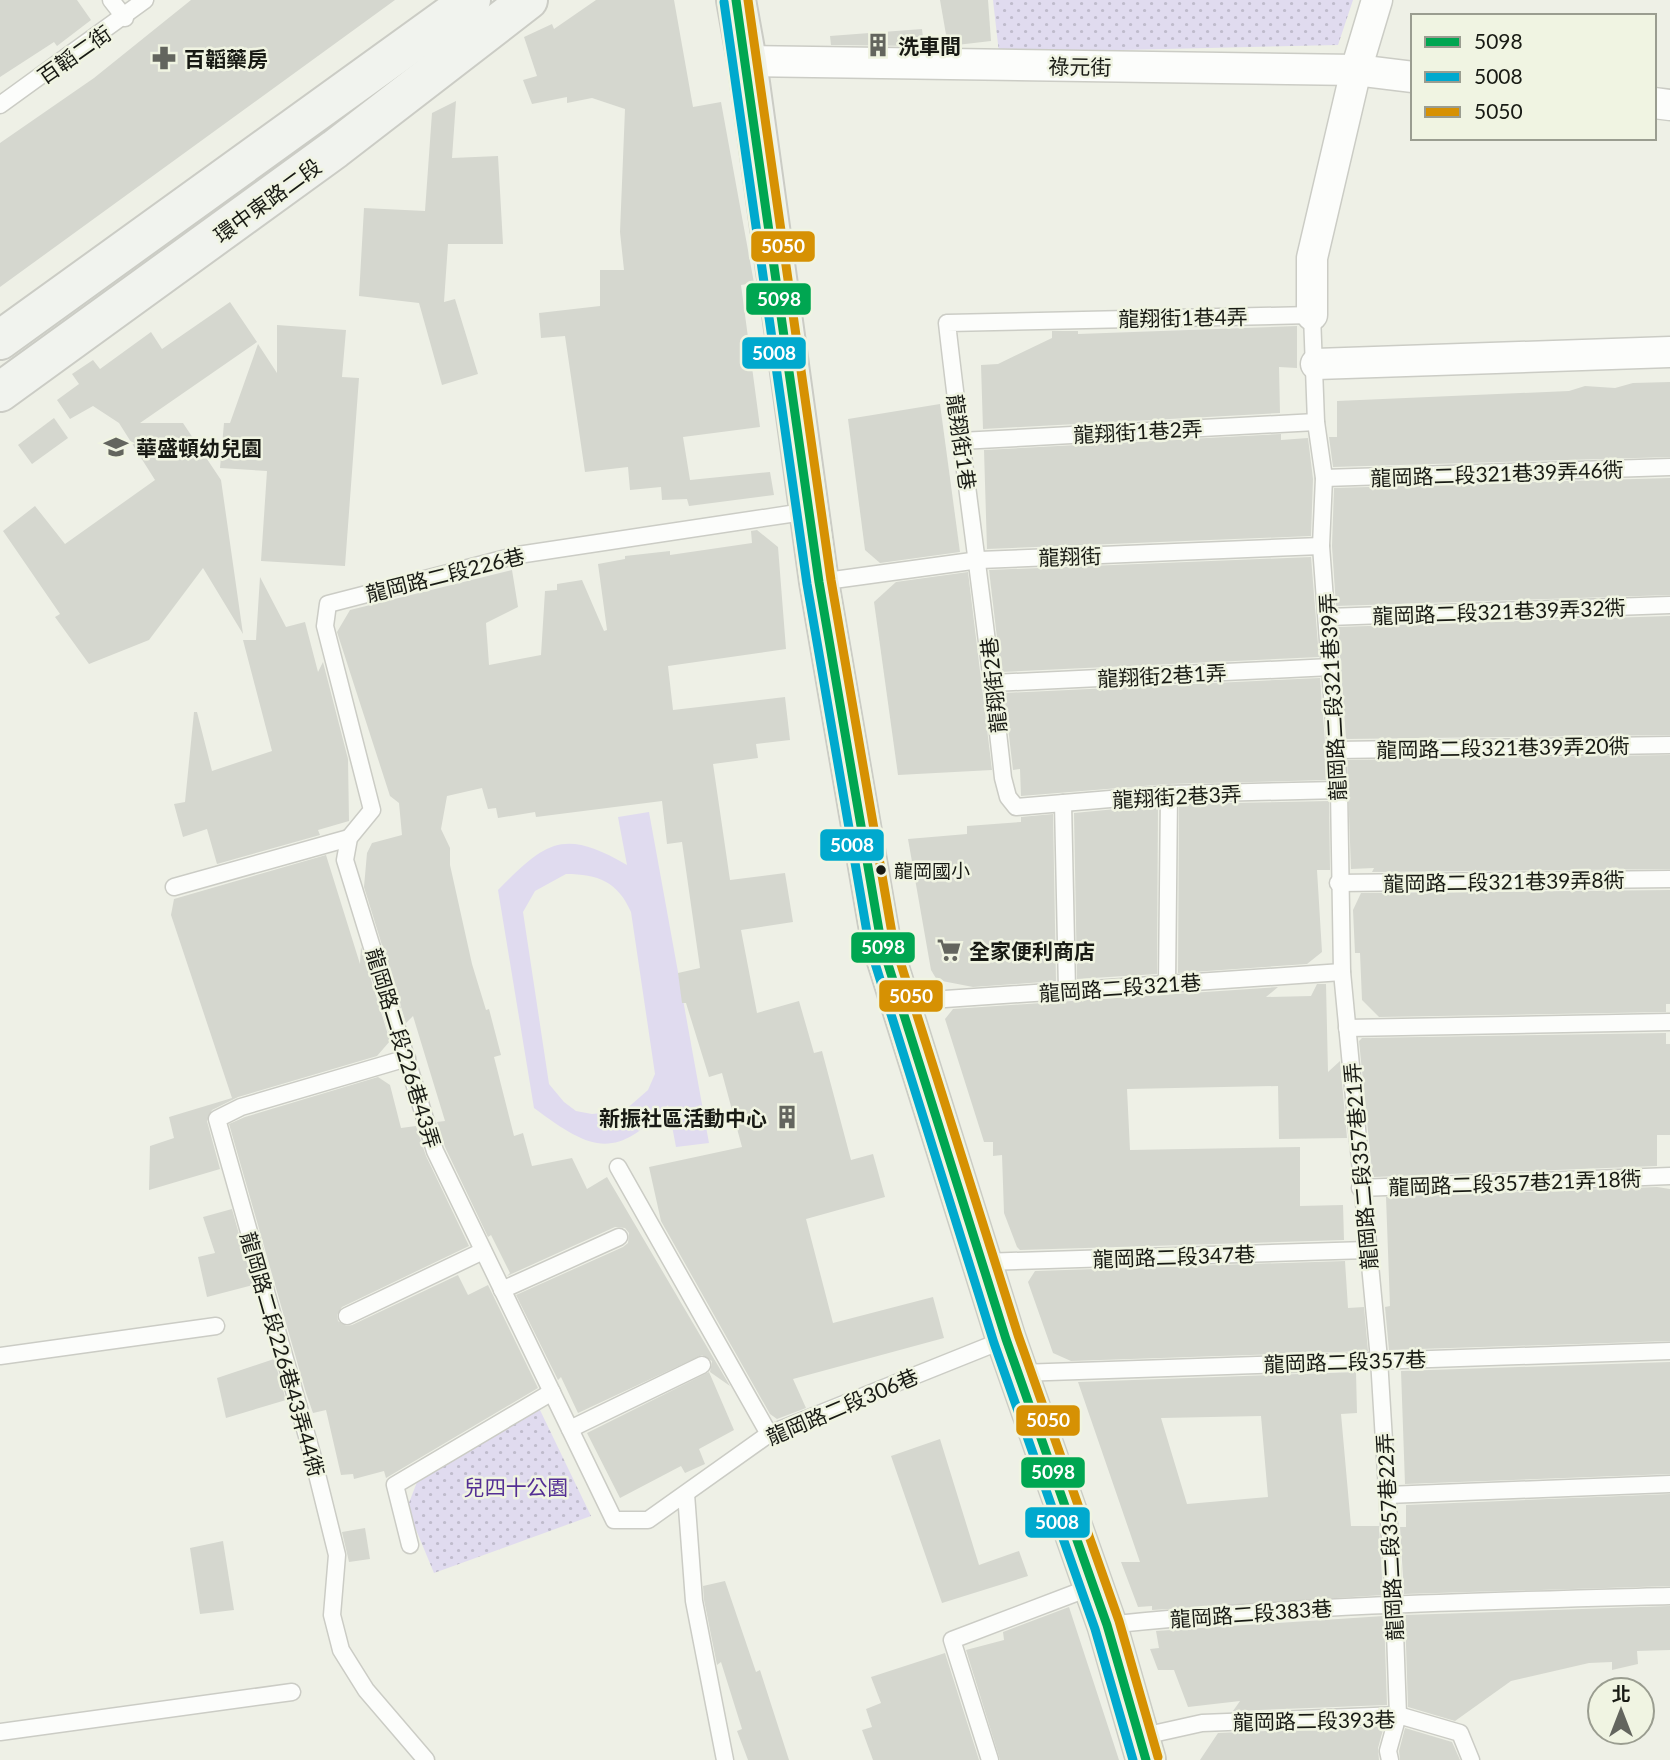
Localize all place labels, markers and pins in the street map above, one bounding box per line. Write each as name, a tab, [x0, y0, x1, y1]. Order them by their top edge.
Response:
building icon: 洗車間	[864, 31, 892, 59]
place label: 洗車間	[898, 33, 961, 58]
pharmacy icon: 百韜藥房	[150, 44, 178, 72]
place label: 百韜藥房	[184, 46, 268, 71]
school or university icon: 華盛頓幼兒園	[102, 433, 130, 461]
place label: 華盛頓幼兒園	[136, 435, 262, 460]
place label: 龍岡國小	[894, 859, 970, 882]
marker: 龍岡國小	[874, 863, 888, 877]
supermarket icon: 全家便利商店	[935, 936, 963, 964]
place label: 全家便利商店	[969, 938, 1095, 963]
building icon: 新振社區活動中心	[773, 1103, 801, 1131]
place label: 新振社區活動中心	[599, 1105, 767, 1130]

